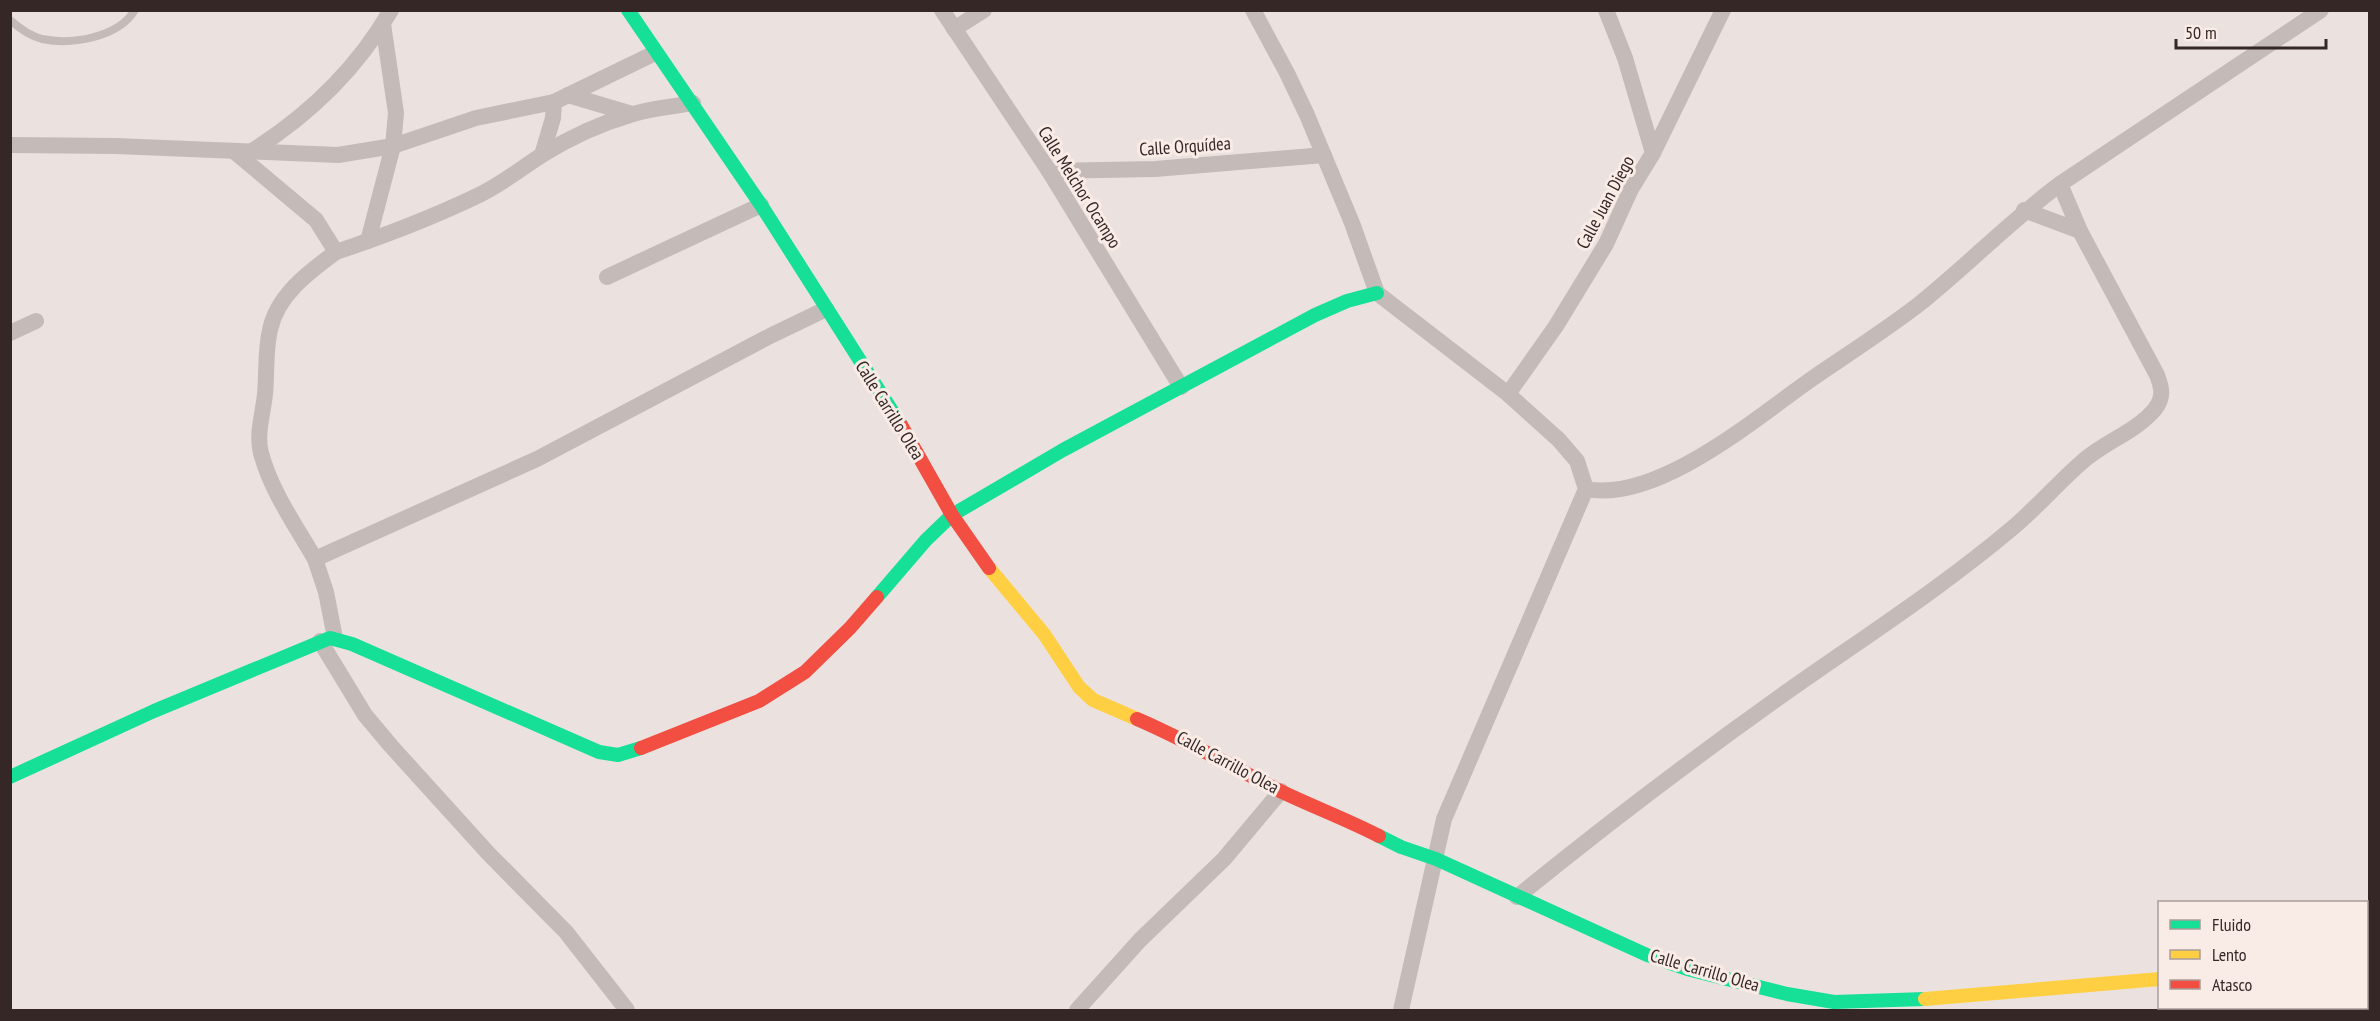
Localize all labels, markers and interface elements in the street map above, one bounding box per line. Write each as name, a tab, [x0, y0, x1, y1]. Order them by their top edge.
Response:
scale bar	[2176, 12, 2326, 50]
text: 50 m	[2185, 21, 2217, 44]
street label: Calle Melchor Ocampo	[1033, 122, 1127, 252]
street label: Calle Orquídea	[1139, 131, 1231, 161]
street label: Calle Juan Diego	[1571, 151, 1639, 252]
street label: Calle Carrillo Olea	[850, 356, 930, 464]
street label: Calle Carrillo Olea	[1173, 725, 1283, 799]
legend	[2158, 901, 2368, 1009]
text: Fluido	[2212, 913, 2251, 936]
street label: Calle Carrillo Olea	[1648, 943, 1762, 997]
text: Lento	[2212, 943, 2247, 966]
text: Atasco	[2212, 973, 2253, 996]

